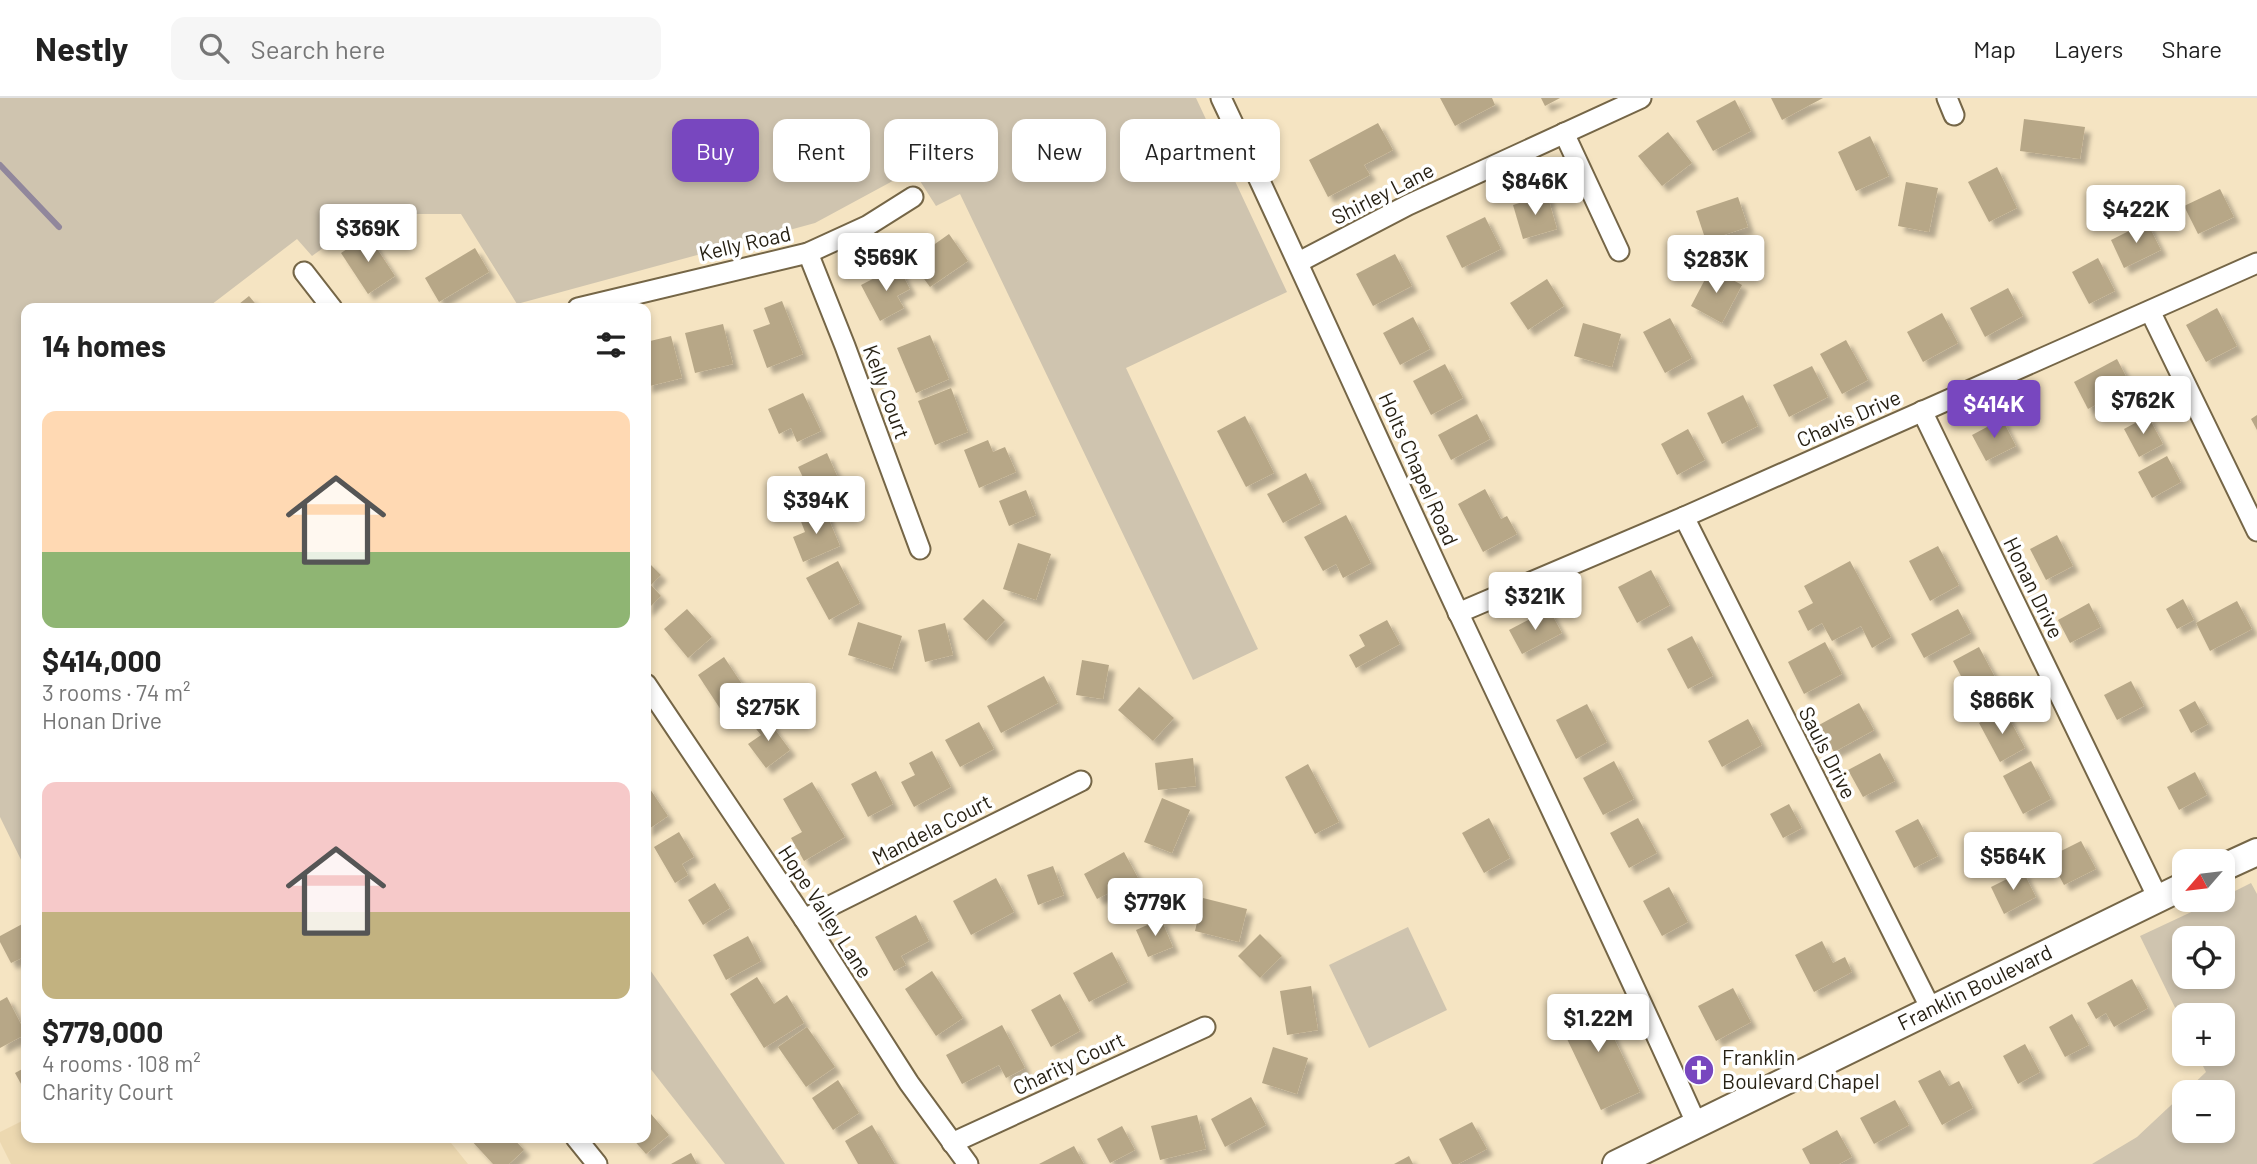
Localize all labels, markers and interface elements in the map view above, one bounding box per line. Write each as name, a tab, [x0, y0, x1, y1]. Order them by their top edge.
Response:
search box	[171, 17, 661, 80]
text: Nestly	[35, 28, 129, 68]
icon: search	[195, 29, 233, 67]
text: Search here	[251, 33, 386, 64]
text: Map	[1973, 34, 2016, 63]
text: Layers	[2054, 34, 2123, 63]
text: Share	[2161, 34, 2222, 63]
chip: Buy	[672, 119, 759, 182]
chip: Rent	[773, 119, 870, 182]
chip: Filters	[884, 119, 998, 182]
chip: New	[1012, 119, 1106, 182]
chip: Apartment	[1120, 119, 1280, 182]
street label: Shirley Lane	[1327, 156, 1438, 229]
pin: $846K	[1486, 158, 1584, 217]
text: $846K	[1502, 166, 1568, 194]
pin: $422K	[2087, 186, 2185, 245]
text: $422K	[2102, 194, 2170, 222]
pin: $369K	[319, 204, 417, 264]
text: $369K	[336, 213, 400, 241]
street label: Kelly Road	[696, 220, 793, 265]
pin: $569K	[837, 234, 935, 293]
pin: $283K	[1667, 236, 1765, 295]
text: $569K	[854, 242, 918, 270]
text: $283K	[1683, 244, 1749, 272]
icon: filters	[592, 326, 630, 364]
text: 14 homes	[42, 327, 166, 363]
street label: Kelly Court	[859, 341, 916, 442]
pin: $762K	[2094, 376, 2192, 436]
pin: $414K	[1945, 380, 2043, 440]
street label: Chavis Drive	[1793, 384, 1904, 452]
text: $762K	[2111, 385, 2175, 413]
street label: Holts Chapel Road	[1374, 388, 1464, 549]
text: $414K	[1963, 389, 2025, 417]
icon: home	[273, 457, 399, 583]
pin: $394K	[767, 476, 865, 536]
text: $394K	[783, 485, 849, 513]
street label: Honan Drive	[1999, 533, 2070, 642]
pin: $321K	[1486, 573, 1584, 632]
text: $321K	[1505, 581, 1565, 609]
text: $414,000	[42, 642, 162, 678]
pin: $866K	[1953, 676, 2051, 736]
text: 3 rooms · 74 m²	[42, 678, 191, 706]
pin: $275K	[719, 684, 817, 743]
text: $866K	[1970, 685, 2034, 713]
text: $275K	[736, 692, 800, 720]
street label: Sauls Drive	[1794, 702, 1862, 803]
text: Honan Drive	[42, 706, 162, 734]
street label: Mandela Court	[868, 788, 995, 869]
icon: home	[273, 828, 399, 954]
pin: $564K	[1964, 832, 2062, 892]
street label: Hope Valley Lane	[774, 840, 879, 982]
text: $564K	[1980, 841, 2046, 869]
north arrow	[2172, 849, 2235, 912]
map controls	[2172, 849, 2235, 1143]
pin: $779K	[1106, 878, 1204, 938]
text: $779K	[1124, 887, 1186, 915]
button: locate	[2172, 926, 2235, 989]
street label: Franklin Boulevard	[1893, 938, 2056, 1035]
pin: $1.22M	[1541, 995, 1655, 1054]
text: $1.22M	[1563, 1003, 1633, 1031]
button: +	[2172, 1003, 2235, 1066]
text: $779,000	[42, 1013, 163, 1049]
street label: Charity Court	[1009, 1026, 1128, 1099]
place label: Franklin Boulevard Chapel	[1722, 1044, 1880, 1093]
text: 4 rooms · 108 m²	[42, 1049, 201, 1077]
church icon: Franklin Boulevard Chapel	[1682, 1053, 1716, 1087]
text: Charity Court	[42, 1077, 174, 1105]
button: −	[2172, 1080, 2235, 1143]

